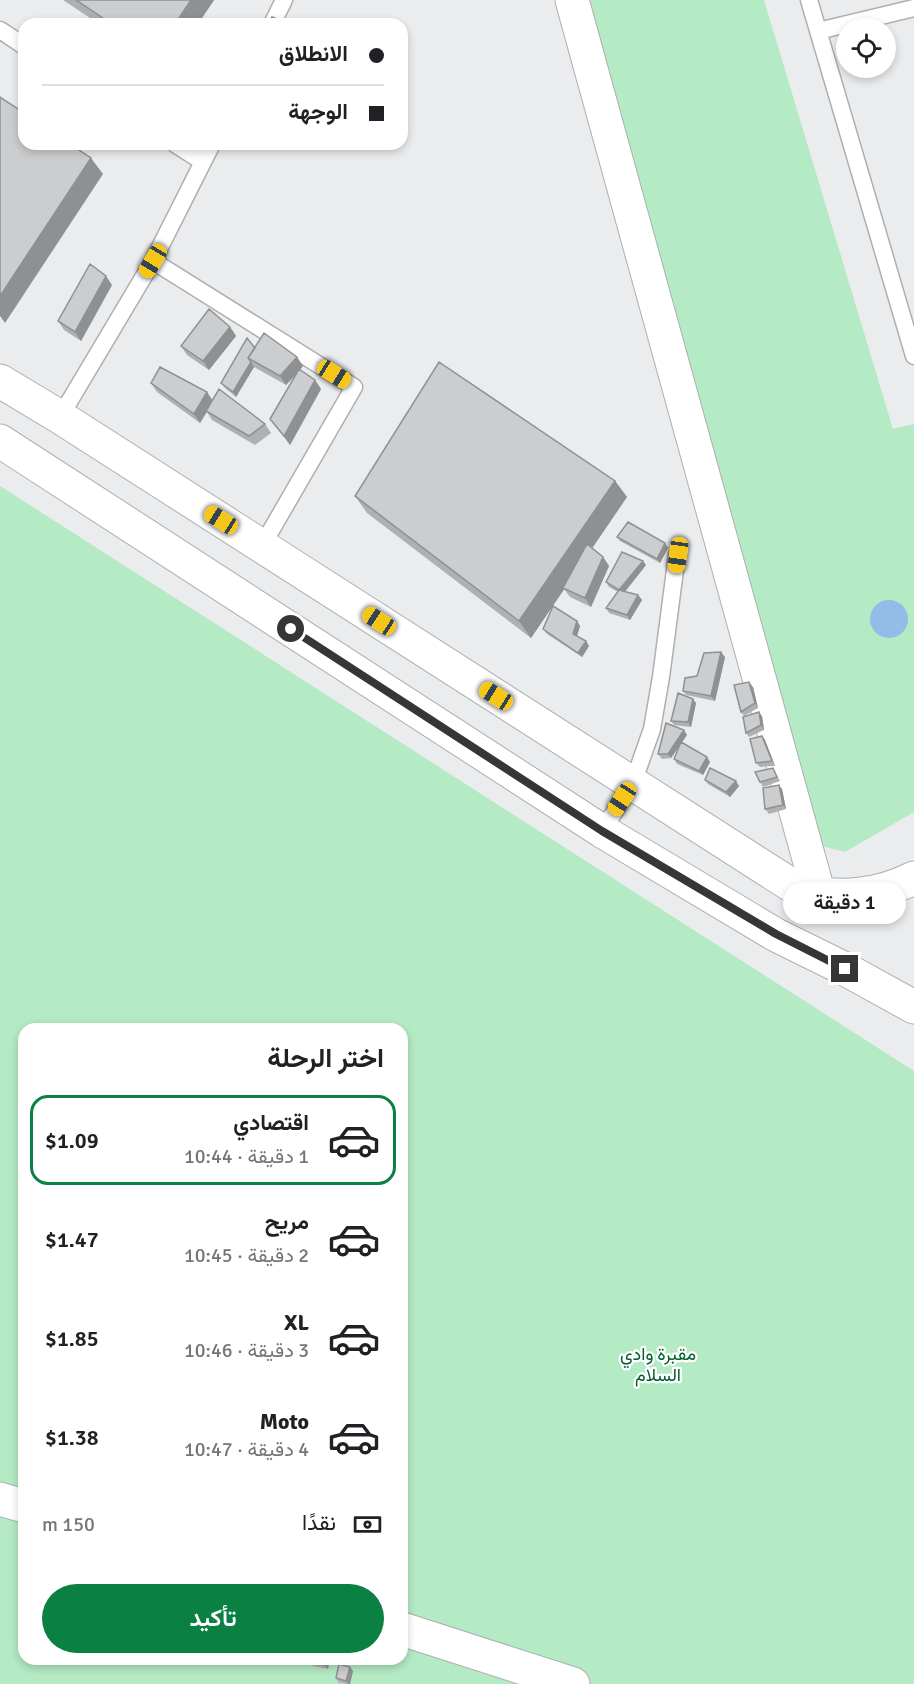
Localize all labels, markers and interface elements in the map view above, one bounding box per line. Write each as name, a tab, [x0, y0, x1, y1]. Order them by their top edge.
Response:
map controls	[836, 18, 896, 78]
button: locate	[836, 18, 896, 78]
text: الانطلاق	[279, 40, 348, 67]
text: الوجهة	[288, 98, 348, 125]
car	[136, 241, 170, 281]
car	[314, 357, 354, 391]
car	[201, 503, 241, 537]
car	[667, 536, 689, 574]
car	[359, 604, 399, 638]
route start	[277, 615, 304, 642]
car	[476, 679, 516, 713]
car	[605, 779, 639, 819]
callout: 1 دقيقة	[784, 882, 906, 924]
text: 1 دقيقة	[813, 890, 876, 915]
route end	[831, 955, 858, 982]
text: اختر الرحلة	[267, 1042, 384, 1075]
text: اقتصادي	[233, 1109, 309, 1136]
icon: car	[327, 1113, 381, 1167]
text: $1.09	[45, 1127, 99, 1154]
text: 1 دقيقة · 10:44	[184, 1144, 309, 1169]
text: مريح	[265, 1208, 309, 1235]
icon: car	[327, 1212, 381, 1266]
text: $1.47	[45, 1226, 99, 1253]
text: 2 دقيقة · 10:45	[184, 1243, 309, 1268]
text: XL	[284, 1309, 309, 1336]
icon: car	[327, 1311, 381, 1365]
text: $1.85	[45, 1325, 99, 1352]
text: 3 دقيقة · 10:46	[184, 1338, 309, 1363]
park label: مقبرة وادي السلام	[620, 1343, 696, 1387]
text: Moto	[260, 1408, 309, 1435]
icon: car	[327, 1410, 381, 1464]
text: $1.38	[45, 1424, 99, 1451]
text: 4 دقيقة · 10:47	[184, 1437, 309, 1462]
icon: cash	[351, 1508, 384, 1541]
text: نقدًا	[302, 1509, 336, 1536]
text: 150 m	[42, 1512, 95, 1537]
button: تأكيد	[42, 1584, 384, 1653]

